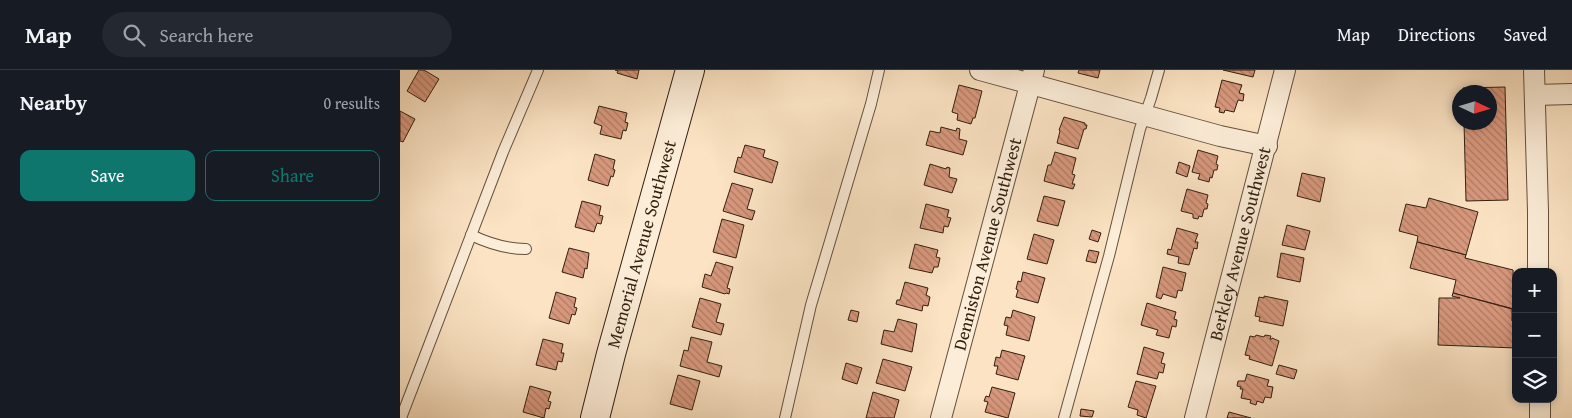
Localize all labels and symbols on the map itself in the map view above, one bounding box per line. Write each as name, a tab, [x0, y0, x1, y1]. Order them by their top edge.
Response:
north arrow	[1452, 85, 1497, 130]
street label: Denniston Avenue Southwest	[946, 134, 1029, 353]
street label: Memorial Avenue Southwest	[599, 136, 683, 351]
street label: Berkley Avenue Southwest	[1202, 143, 1278, 344]

